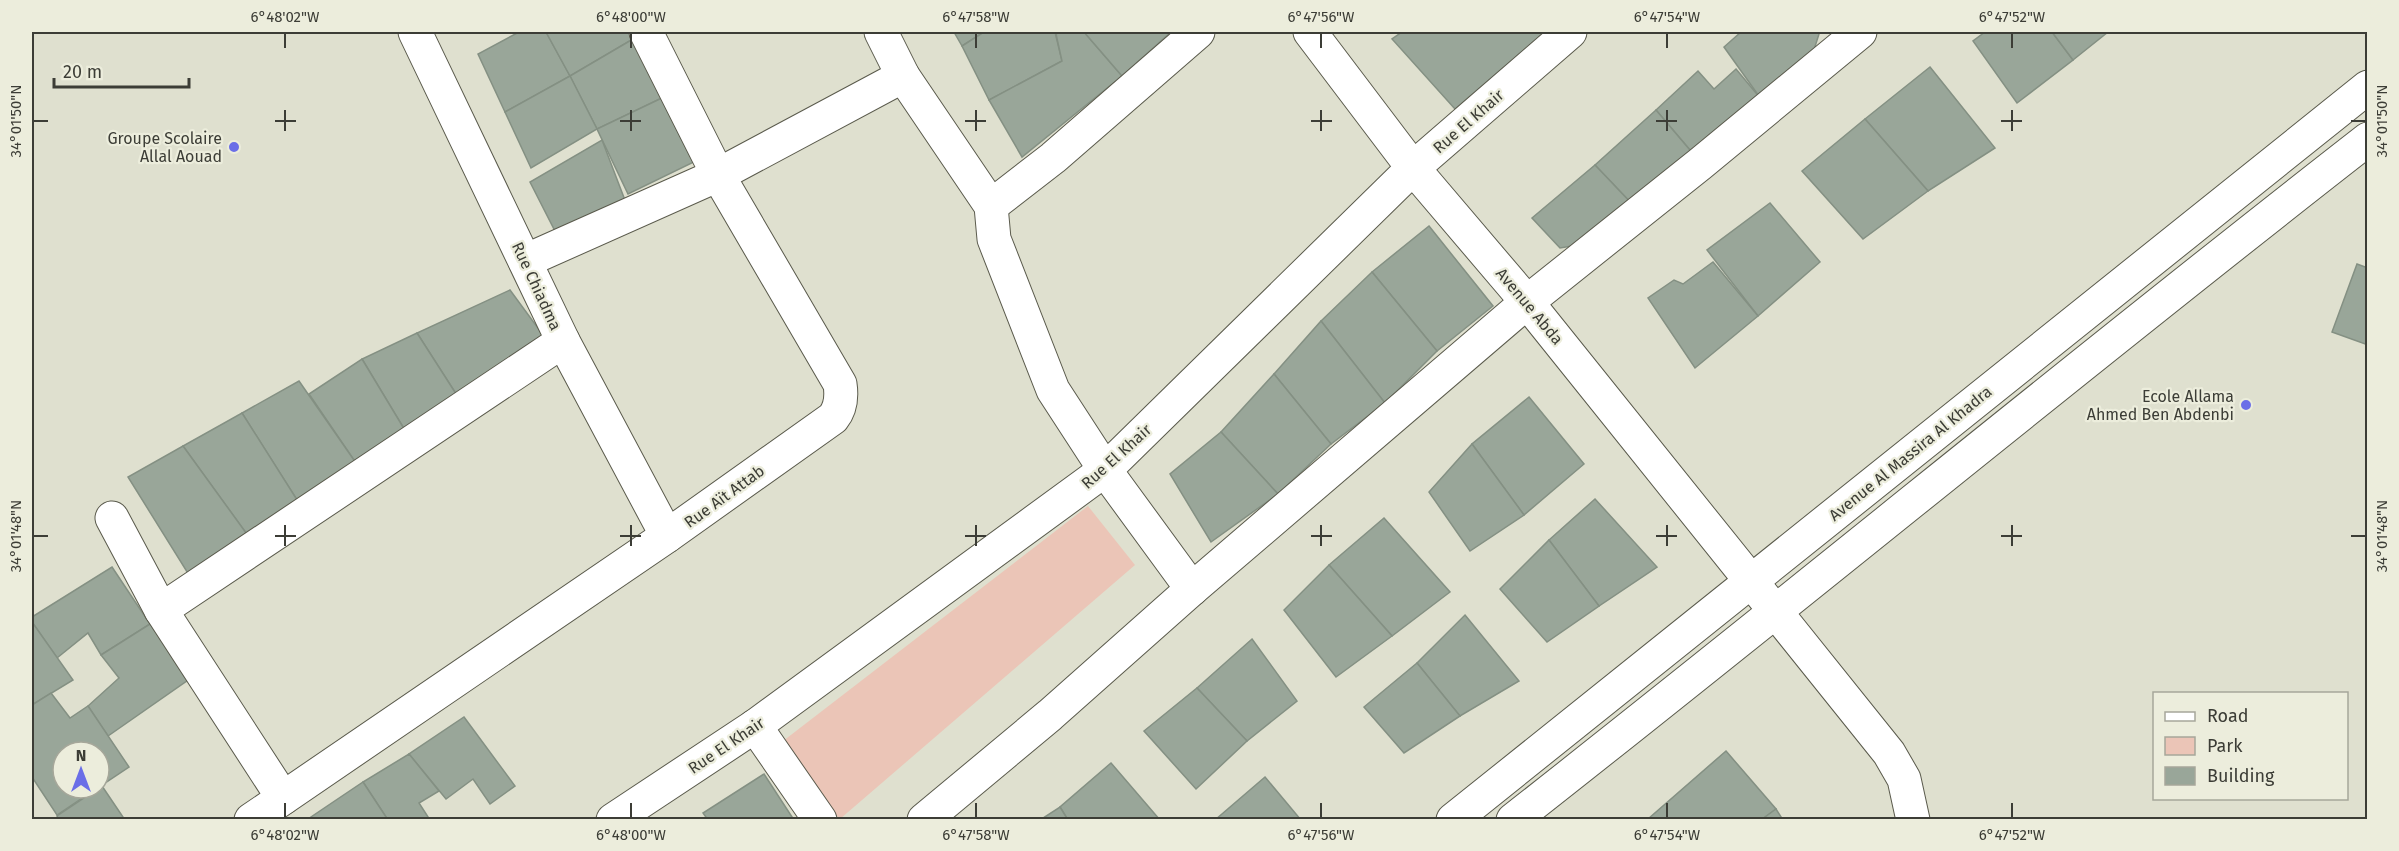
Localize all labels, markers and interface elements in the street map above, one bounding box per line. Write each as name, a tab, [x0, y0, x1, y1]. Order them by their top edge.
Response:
text: 6°48'02"W	[251, 8, 320, 26]
text: 6°48'00"W	[596, 8, 667, 26]
text: 6°47'58"W	[942, 8, 1010, 26]
text: 6°47'56"W	[1288, 8, 1355, 26]
text: 6°47'54"W	[1634, 8, 1701, 26]
text: 6°47'52"W	[1979, 8, 2046, 26]
scale bar	[54, 51, 189, 89]
text: 20 m	[63, 61, 102, 83]
text: 34°01'50"N	[7, 85, 25, 157]
street label: Rue El Khair	[1429, 85, 1508, 157]
text: 34°01'50"N	[2373, 85, 2391, 157]
place label: Groupe Scolaire Allal Aouad	[107, 129, 222, 166]
marker: Groupe Scolaire Allal Aouad	[227, 140, 241, 154]
street label: Rue Chiadma	[508, 239, 565, 333]
street label: Avenue Abda	[1492, 264, 1567, 349]
street label: Avenue Al Massira Al Khadra	[1825, 382, 1995, 525]
place label: Ecole Allama Ahmed Ben Abdenbi	[2087, 387, 2234, 424]
marker: Ecole Allama Ahmed Ben Abdenbi	[2239, 398, 2253, 412]
street label: Rue El Khair	[1077, 419, 1156, 493]
street label: Rue Aït Attab	[680, 461, 768, 532]
text: 34°01'48"N	[7, 500, 25, 572]
text: 34°01'48"N	[2373, 500, 2391, 572]
legend	[2153, 692, 2348, 800]
text: Road	[2207, 705, 2249, 727]
street label: Rue El Khair	[685, 713, 769, 778]
text: Park	[2207, 735, 2243, 757]
north arrow	[51, 740, 111, 800]
text: N	[76, 746, 86, 765]
text: Building	[2207, 765, 2275, 787]
text: 6°48'02"W	[251, 826, 320, 844]
text: 6°48'00"W	[596, 826, 667, 844]
text: 6°47'58"W	[942, 826, 1010, 844]
text: 6°47'56"W	[1288, 826, 1355, 844]
text: 6°47'54"W	[1634, 826, 1701, 844]
text: 6°47'52"W	[1979, 826, 2046, 844]

